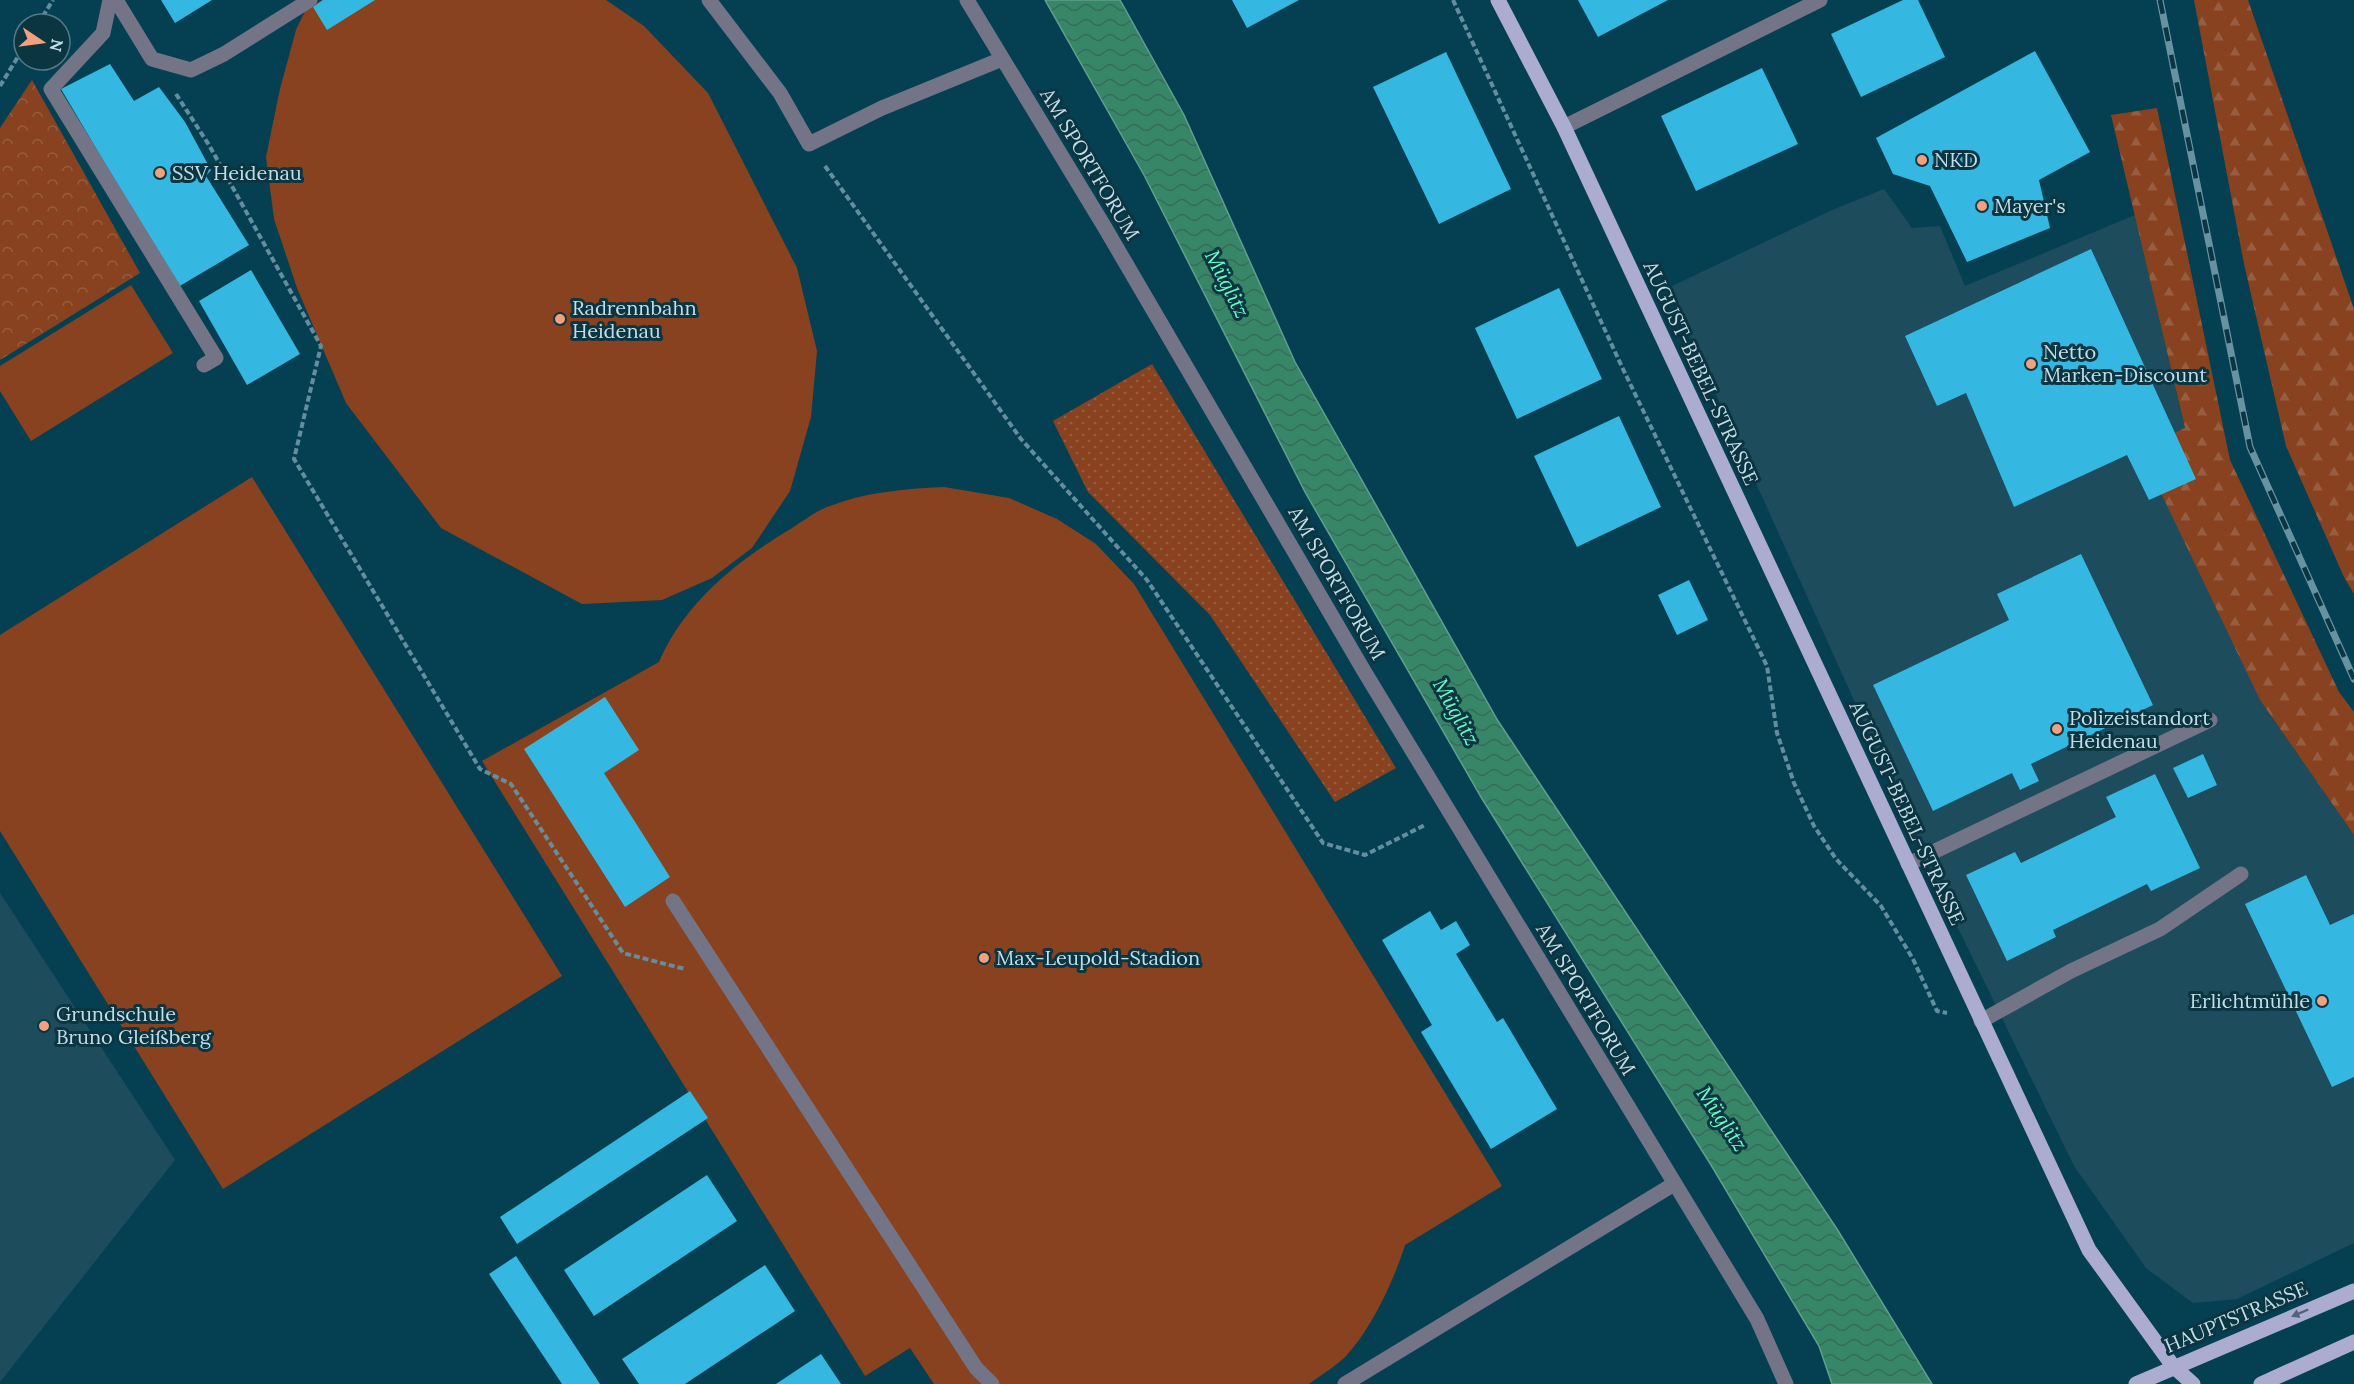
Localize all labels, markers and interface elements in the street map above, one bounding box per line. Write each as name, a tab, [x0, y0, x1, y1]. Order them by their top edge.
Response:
north arrow	[12, 12, 72, 72]
text: N	[45, 37, 68, 54]
street label: AM SPORTFORUM	[1035, 82, 1146, 244]
place label: NKD	[1934, 147, 1978, 172]
marker: NKD	[1915, 153, 1929, 167]
place label: SSV Heidenau	[172, 160, 302, 185]
marker: SSV Heidenau	[153, 166, 167, 180]
place label: Mayer's	[1994, 193, 2066, 218]
marker: Mayer's	[1975, 199, 1989, 213]
water label: Müglitz	[1199, 245, 1256, 322]
street label: AUGUST-BEBEL-STRASSE	[1638, 256, 1764, 489]
place label: Radrennbahn Heidenau	[572, 295, 697, 343]
marker: Radrennbahn Heidenau	[553, 312, 567, 326]
place label: Netto Marken-Discount	[2043, 339, 2207, 387]
marker: Netto Marken-Discount	[2024, 357, 2038, 371]
street label: AM SPORTFORUM	[1283, 501, 1392, 664]
water label: Müglitz	[1427, 673, 1486, 750]
street label: AUGUST-BEBEL-STRASSE	[1844, 696, 1970, 929]
place label: Polizeistandort Heidenau	[2069, 705, 2210, 753]
marker: Polizeistandort Heidenau	[2050, 722, 2064, 736]
street label: AM SPORTFORUM	[1531, 917, 1642, 1079]
place label: Max-Leupold-Stadion	[996, 945, 1200, 970]
marker: Max-Leupold-Stadion	[977, 951, 991, 965]
place label: Erlichtmühle	[2190, 988, 2310, 1013]
marker: Erlichtmühle	[2315, 994, 2329, 1008]
place label: Grundschule Bruno Gleißberg	[56, 1001, 212, 1049]
marker: Grundschule Bruno Gleißberg	[37, 1019, 51, 1033]
water label: Müglitz	[1691, 1081, 1754, 1156]
street label: HAUPTSTRASSE	[2160, 1275, 2311, 1358]
one-way arrow	[2291, 1309, 2309, 1318]

